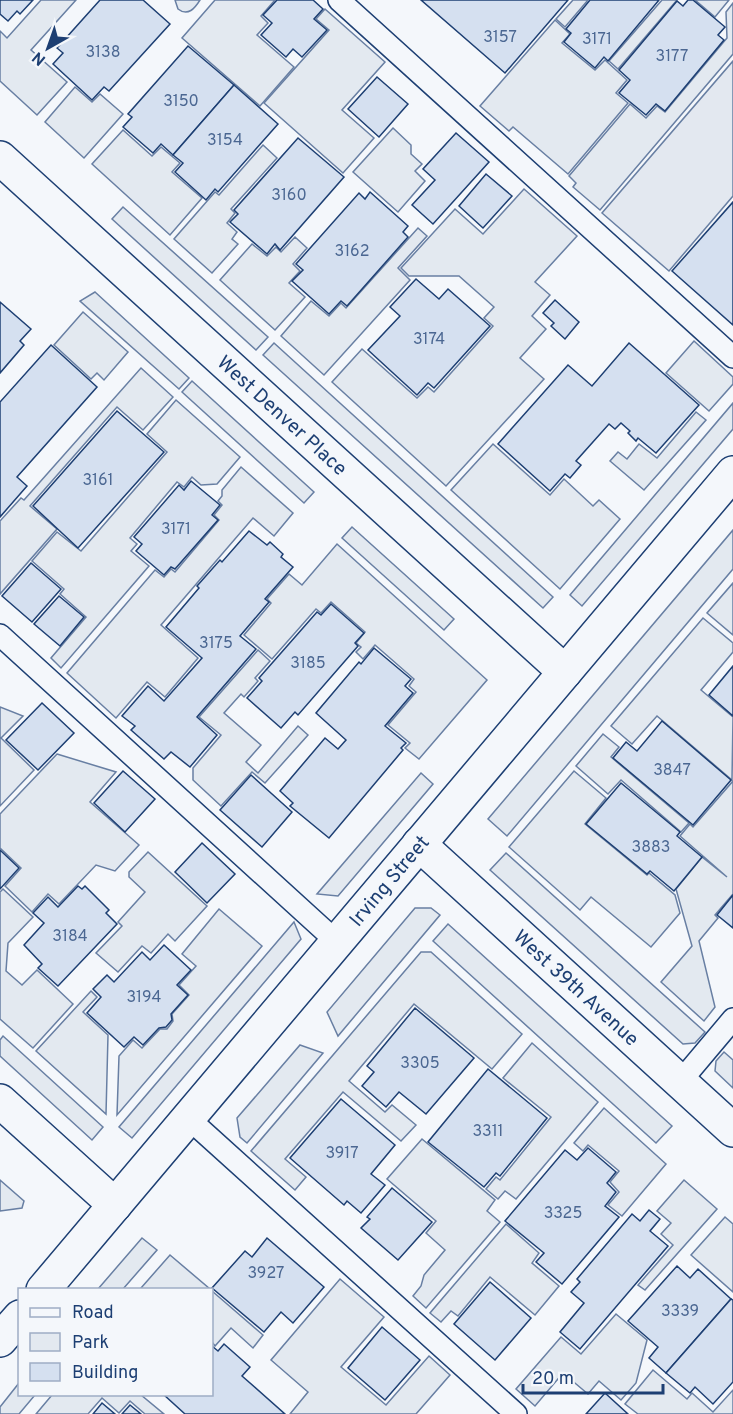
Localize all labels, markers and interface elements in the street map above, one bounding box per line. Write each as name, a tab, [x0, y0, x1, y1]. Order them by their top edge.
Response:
north arrow	[18, 18, 78, 78]
house number: 3157	[483, 28, 517, 48]
house number: 3171	[582, 30, 612, 50]
house number: 3138	[86, 43, 120, 63]
text: N	[29, 47, 50, 69]
house number: 3177	[656, 47, 688, 67]
house number: 3150	[163, 92, 199, 112]
house number: 3154	[207, 131, 243, 151]
house number: 3160	[271, 186, 307, 206]
house number: 3162	[335, 242, 369, 262]
house number: 3174	[413, 330, 445, 350]
street label: West Denver Place	[211, 351, 352, 482]
house number: 3161	[82, 471, 114, 491]
house number: 3171	[161, 520, 191, 540]
house number: 3175	[199, 634, 233, 654]
house number: 3185	[290, 654, 326, 674]
house number: 3847	[653, 761, 691, 781]
street label: Irving Street	[344, 831, 436, 933]
house number: 3883	[632, 838, 670, 858]
street label: West 39th Avenue	[507, 925, 643, 1053]
house number: 3184	[52, 927, 88, 947]
house number: 3194	[126, 988, 162, 1008]
house number: 3305	[400, 1054, 440, 1074]
house number: 3311	[472, 1122, 504, 1142]
house number: 3917	[325, 1144, 359, 1164]
house number: 3325	[544, 1204, 582, 1224]
house number: 3927	[248, 1264, 284, 1284]
legend	[18, 1288, 213, 1396]
text: Road	[72, 1302, 114, 1325]
house number: 3339	[661, 1302, 699, 1322]
text: Park	[72, 1332, 109, 1355]
scale bar	[523, 1357, 662, 1395]
text: Building	[72, 1362, 138, 1385]
text: 20 m	[532, 1368, 574, 1391]

